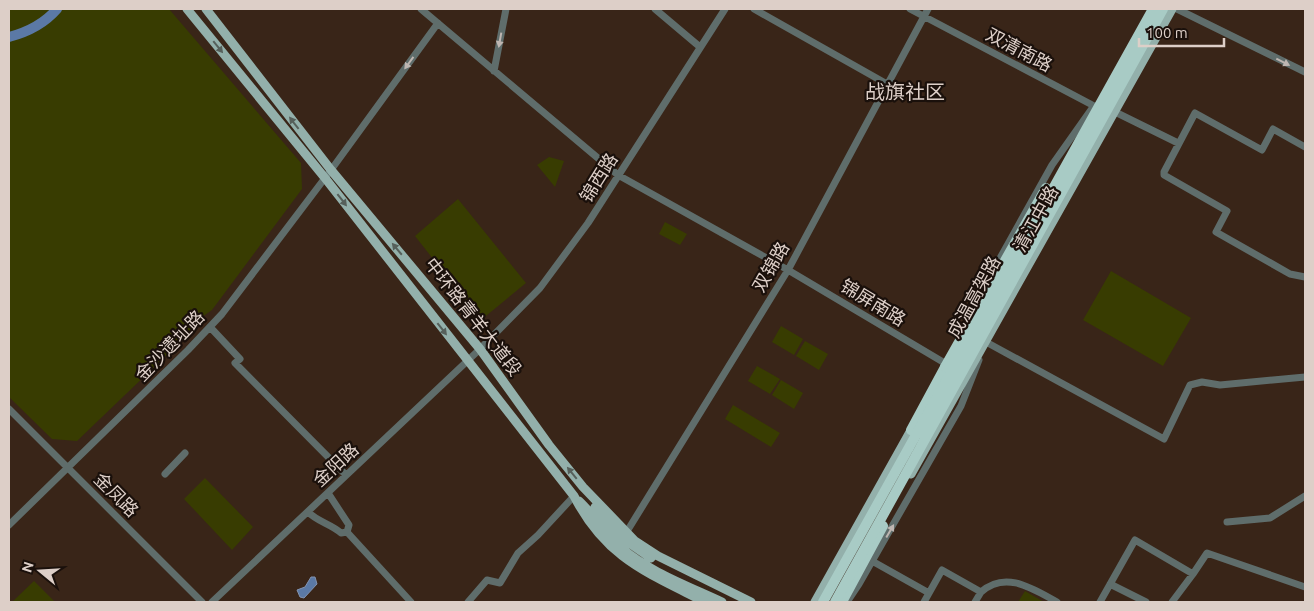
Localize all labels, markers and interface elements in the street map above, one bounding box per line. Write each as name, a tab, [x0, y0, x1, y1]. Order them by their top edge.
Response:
scale bar	[1139, 15, 1224, 47]
street label: 双清南路	[983, 23, 1056, 75]
text: 100 m	[1146, 24, 1188, 41]
one-way arrow	[496, 32, 504, 47]
one-way arrow	[213, 40, 224, 53]
one-way arrow	[404, 56, 414, 70]
one-way arrow	[1276, 58, 1290, 66]
district label: 战旗社区	[865, 80, 945, 103]
one-way arrow	[289, 116, 300, 129]
street label: 锦西路	[575, 149, 621, 206]
street label: 清江中路	[1009, 182, 1061, 255]
one-way arrow	[337, 193, 348, 206]
street label: 双锦路	[748, 238, 792, 295]
one-way arrow	[391, 242, 402, 255]
street label: 成温高架路	[943, 252, 1004, 341]
street label: 中环路青羊大道段	[422, 253, 526, 379]
street label: 锦屏南路	[838, 275, 910, 329]
street label: 金沙遗址路	[131, 306, 208, 385]
one-way arrow	[437, 322, 447, 335]
street label: 金阳路	[309, 439, 362, 490]
one-way arrow	[567, 467, 577, 480]
street label: 金凤路	[91, 468, 143, 520]
one-way arrow	[885, 524, 894, 537]
north arrow	[15, 546, 65, 596]
text: N	[18, 560, 37, 574]

